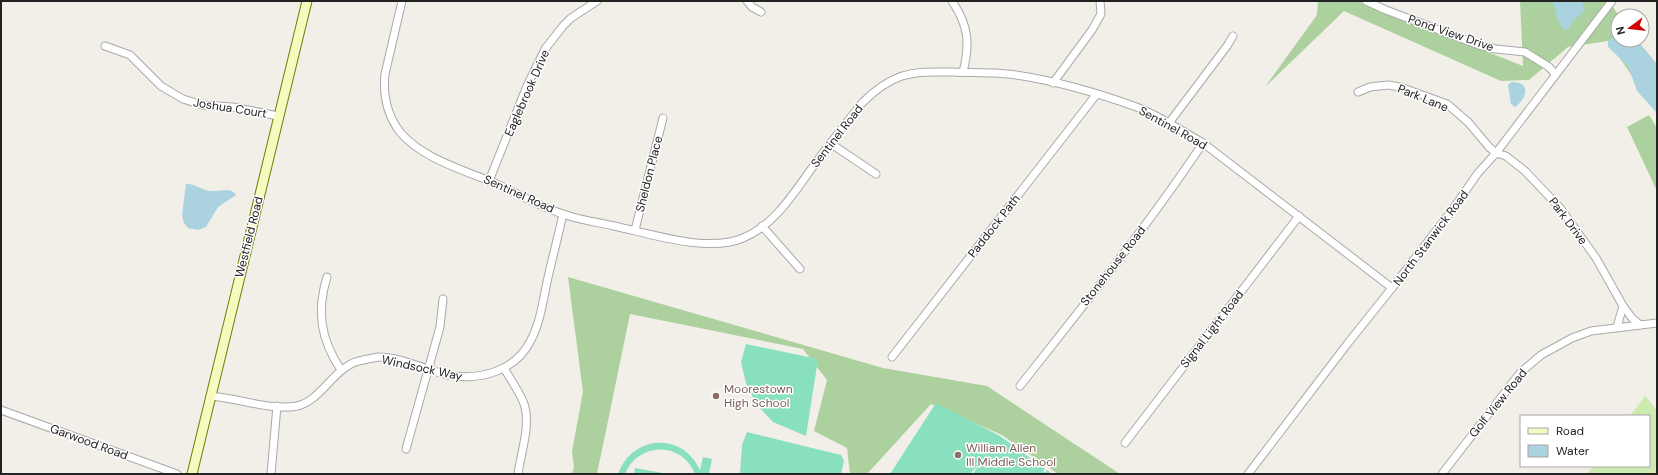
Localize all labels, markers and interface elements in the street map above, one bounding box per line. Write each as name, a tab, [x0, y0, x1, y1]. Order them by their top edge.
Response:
north arrow	[1610, 8, 1650, 48]
street label: Pond View Drive	[1406, 11, 1496, 55]
text: N	[1613, 25, 1628, 36]
street label: Eaglebrook Drive	[501, 47, 553, 139]
street label: Park Lane	[1395, 81, 1451, 115]
street label: Joshua Court	[192, 94, 268, 122]
street label: Sentinel Road	[807, 101, 867, 171]
street label: Sentinel Road	[1136, 103, 1210, 153]
street label: Sheldon Place	[632, 134, 666, 214]
street label: Sentinel Road	[481, 171, 557, 217]
street label: North Stanwick Road	[1390, 187, 1472, 289]
street label: Paddock Path	[964, 191, 1024, 261]
street label: Park Drive	[1545, 194, 1591, 248]
street label: Westfield Road	[231, 195, 267, 279]
street label: Stonehouse Road	[1077, 223, 1149, 309]
street label: Signal Light Road	[1177, 287, 1247, 371]
street label: Windsock Way	[380, 352, 464, 384]
street label: Golf View Road	[1465, 365, 1531, 441]
place label: Moorestown High School	[724, 381, 793, 411]
marker: Moorestown High School	[711, 391, 721, 401]
legend	[1520, 415, 1650, 467]
street label: Garwood Road	[48, 420, 130, 464]
text: Road	[1556, 423, 1584, 439]
place label: William Allen III Middle School	[966, 440, 1056, 470]
text: Water	[1556, 443, 1590, 459]
marker: William Allen III Middle School	[953, 450, 963, 460]

